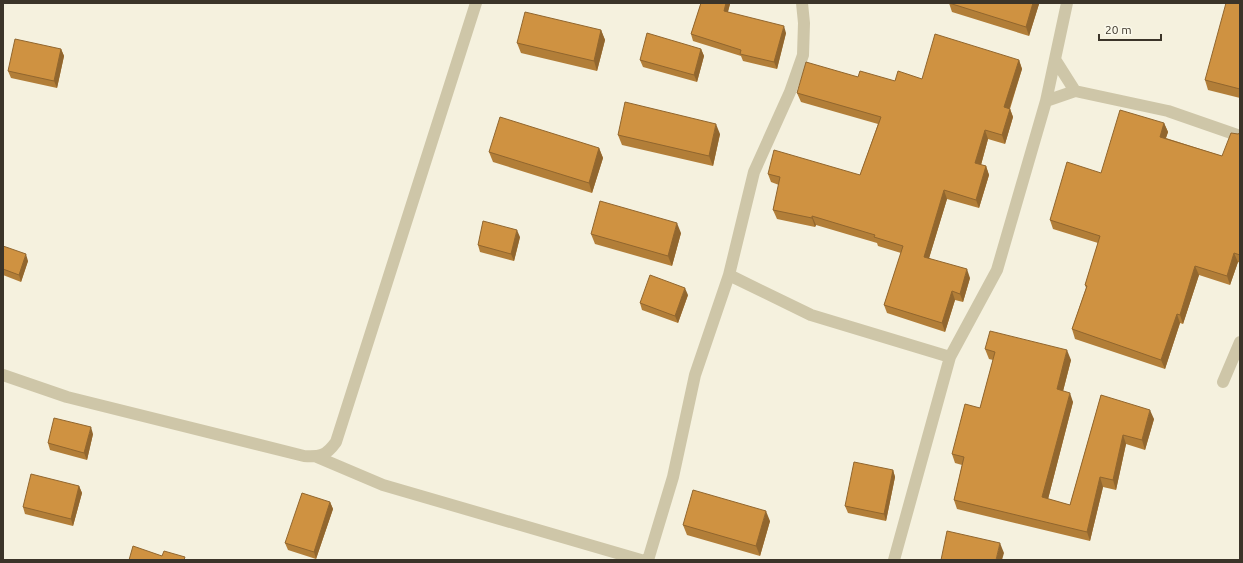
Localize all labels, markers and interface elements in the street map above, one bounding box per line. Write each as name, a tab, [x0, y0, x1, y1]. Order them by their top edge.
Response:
scale bar	[1099, 16, 1161, 42]
text: 20 m	[1105, 23, 1132, 36]

